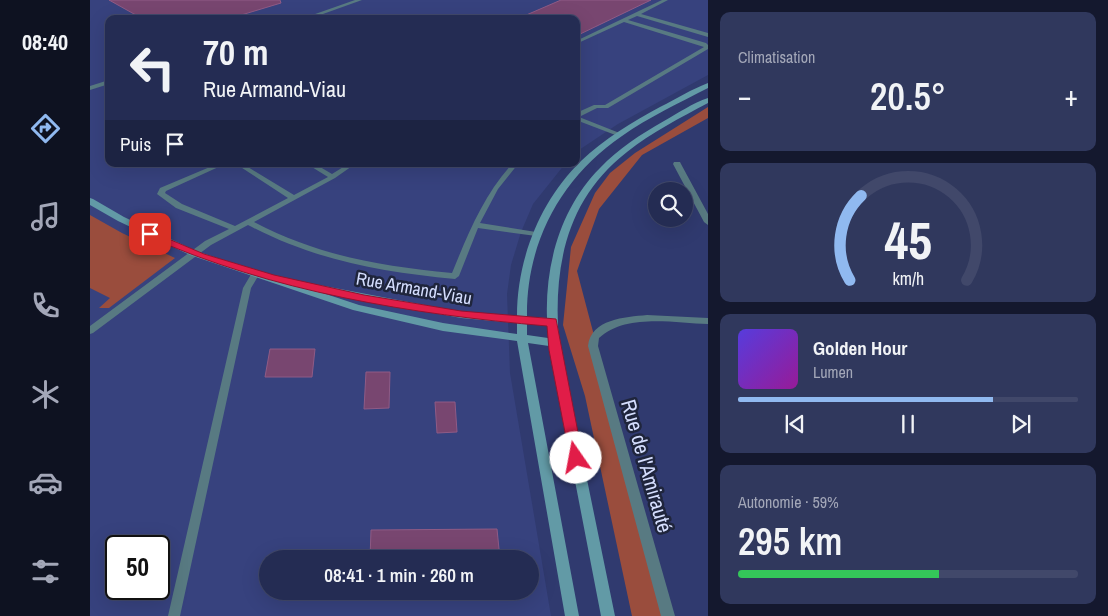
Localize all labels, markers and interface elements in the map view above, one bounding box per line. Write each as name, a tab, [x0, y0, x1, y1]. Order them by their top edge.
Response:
text: 08:40	[22, 27, 68, 57]
text: 70 m	[203, 29, 268, 76]
icon: left	[120, 35, 185, 100]
text: Climatisation	[738, 46, 815, 68]
text: 20.5°	[870, 71, 946, 122]
text: Rue Armand-Viau	[203, 74, 346, 104]
text: −	[738, 77, 751, 115]
text: +	[1065, 77, 1078, 115]
icon: directions	[28, 111, 63, 146]
icon: arrive	[161, 130, 189, 158]
text: Puis	[120, 131, 151, 157]
map controls	[648, 182, 693, 227]
button: search	[648, 182, 693, 227]
icon: music	[28, 199, 63, 234]
text: 45	[884, 205, 932, 275]
pin	[129, 213, 171, 255]
icon: arrive	[136, 220, 164, 248]
street label: Rue Armand-Viau	[354, 266, 474, 310]
text: km/h	[892, 267, 924, 291]
icon: phone	[28, 288, 63, 323]
text: Golden Hour	[813, 335, 907, 361]
text: Lumen	[813, 361, 853, 383]
icon: climate	[28, 377, 63, 412]
street label: Rue de l'Amirauté	[614, 396, 680, 536]
icon: previous	[781, 410, 809, 438]
icon: pause	[894, 410, 922, 438]
icon: next	[1007, 410, 1035, 438]
position arrow	[549, 431, 601, 483]
icon: car	[28, 465, 63, 500]
text: Autonomie · 59%	[738, 491, 839, 513]
text: 295 km	[738, 516, 842, 567]
speed limit sign: 50	[105, 535, 170, 600]
icon: filters	[28, 554, 63, 589]
text: 08:41 · 1 min · 260 m	[324, 562, 474, 588]

